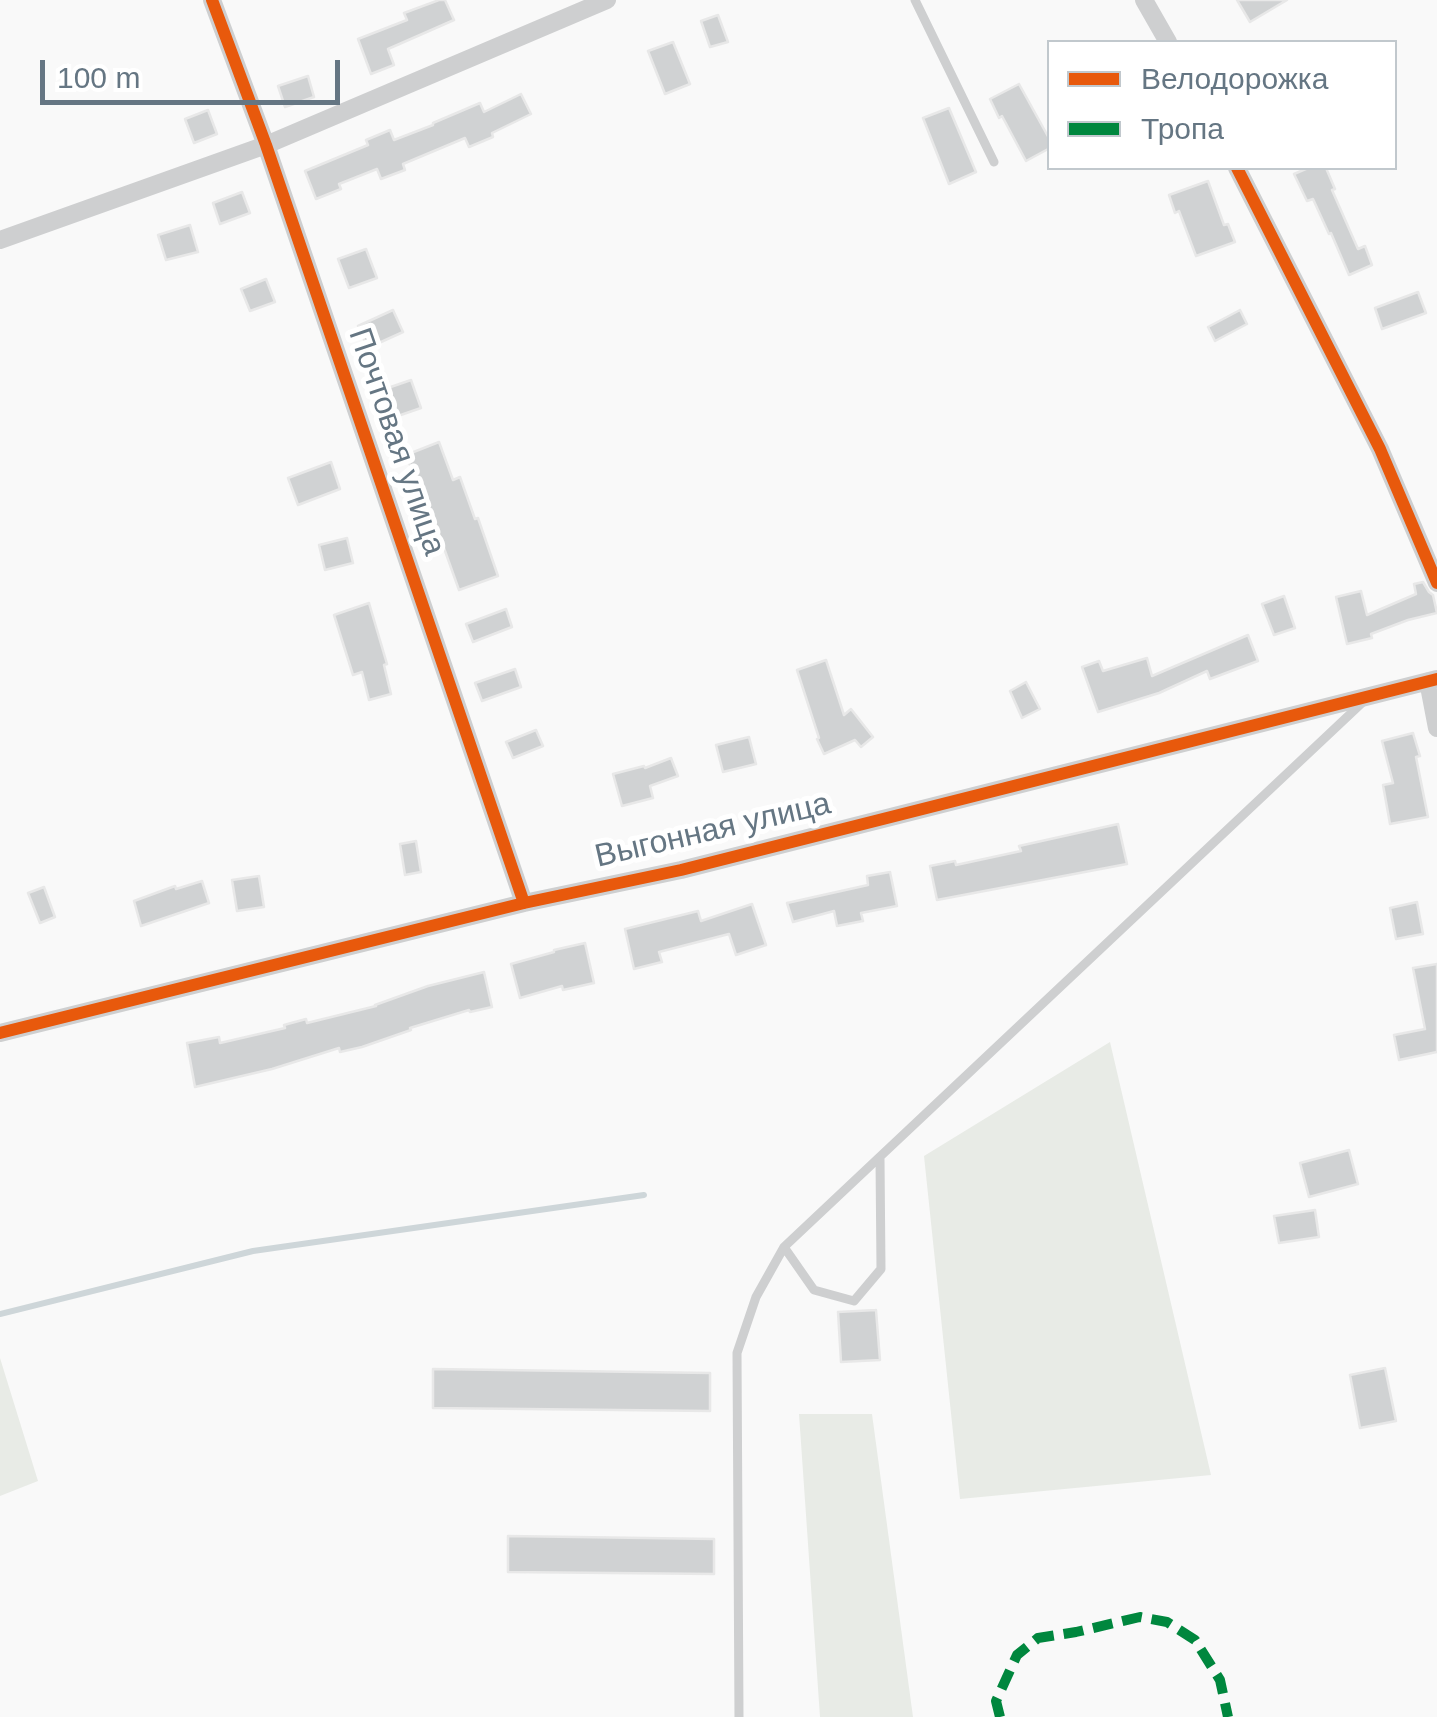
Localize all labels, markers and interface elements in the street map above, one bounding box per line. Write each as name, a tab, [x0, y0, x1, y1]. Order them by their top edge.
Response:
scale bar	[45, 40, 345, 102]
legend	[1047, 40, 1397, 170]
text: 100 m	[57, 61, 140, 94]
text: Велодорожка	[1141, 62, 1328, 95]
text: Тропа	[1141, 112, 1224, 145]
street label: Почтовая улица	[339, 323, 453, 561]
street label: Выгонная улица	[592, 785, 834, 877]

